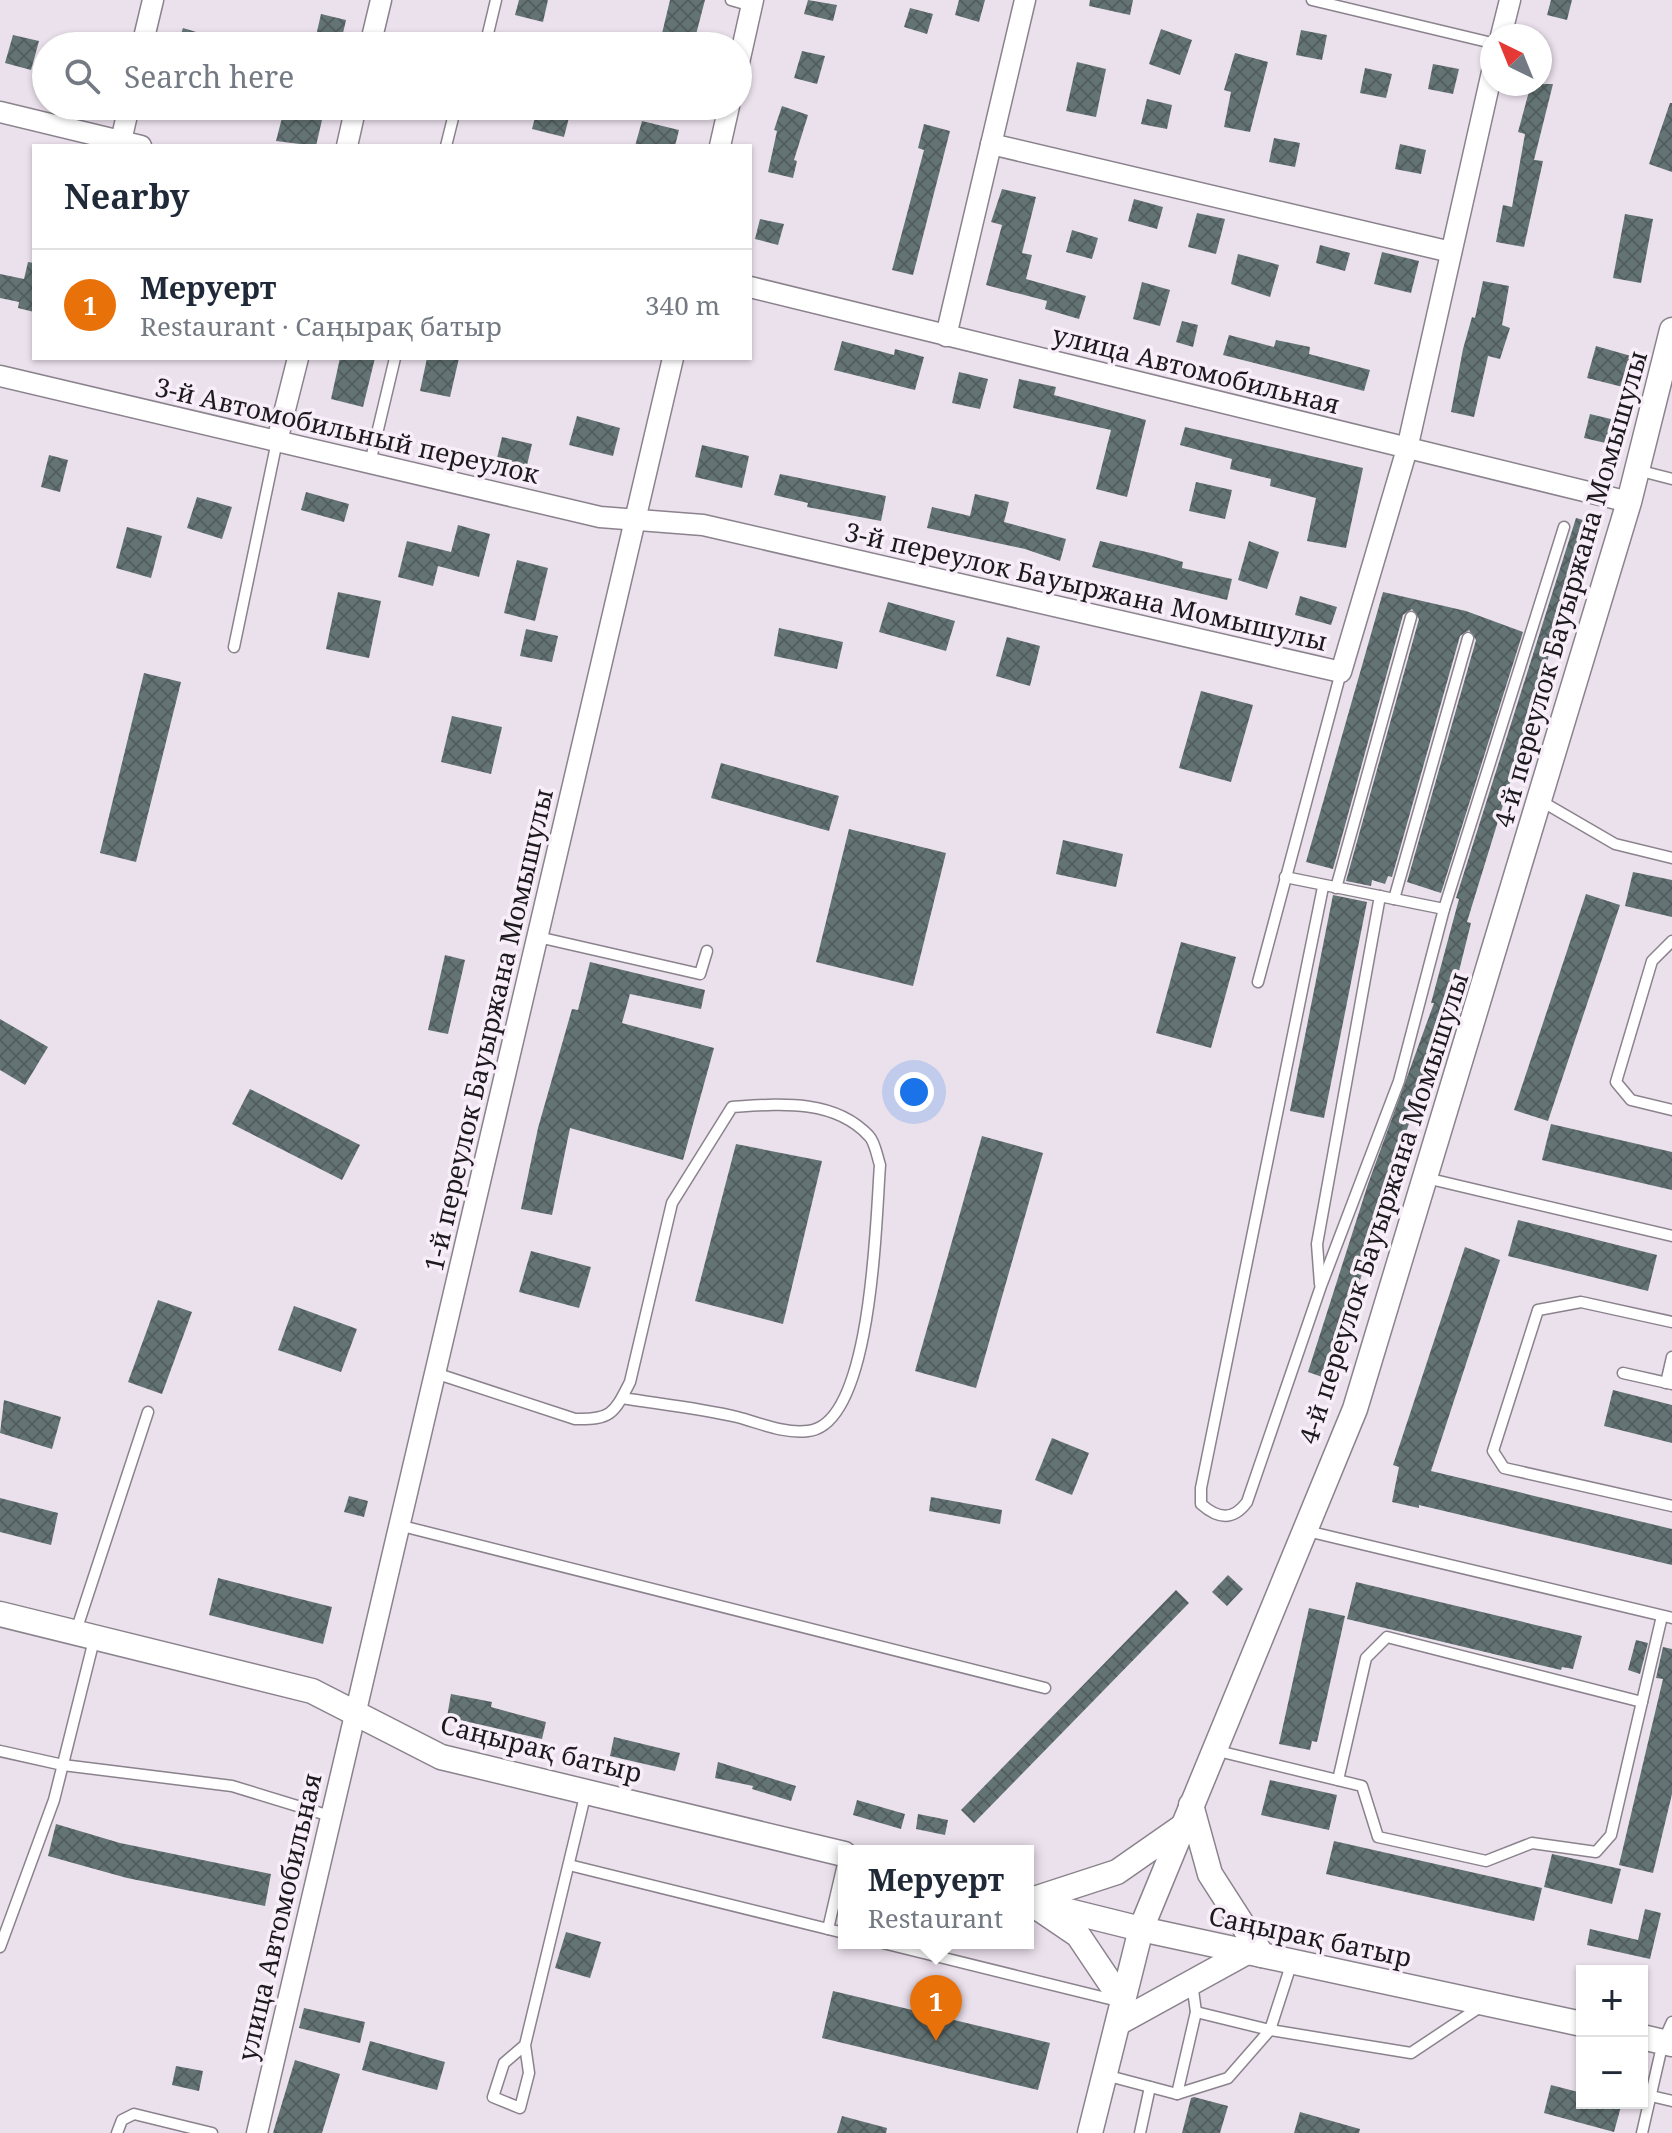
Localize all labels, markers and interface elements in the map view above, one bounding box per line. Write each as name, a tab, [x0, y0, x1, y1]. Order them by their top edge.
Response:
north arrow	[1480, 24, 1552, 96]
search box	[32, 32, 752, 120]
icon: search	[60, 54, 104, 98]
text: Search here	[124, 56, 294, 97]
text: Nearby	[64, 173, 190, 219]
text: Меруерт	[140, 267, 277, 308]
text: 1	[83, 287, 97, 323]
text: 340 m	[645, 287, 720, 323]
text: Restaurant · Саңырақ батыр	[140, 308, 502, 344]
street label: улица Автомобильная	[1049, 316, 1344, 422]
street label: 4-й переулок Бауыржана Момышулы	[1485, 346, 1655, 831]
street label: 3-й Автомобильный переулок	[152, 368, 543, 492]
street label: 3-й переулок Бауыржана Момышулы	[841, 513, 1331, 659]
street label: 1-й переулок Бауыржана Момышулы	[415, 785, 561, 1275]
street label: 4-й переулок Бауыржана Момышулы	[1290, 967, 1477, 1448]
your location	[894, 1072, 934, 1112]
street label: Саңырақ батыр	[437, 1706, 646, 1790]
street label: улица Автомобильная	[228, 1769, 330, 2064]
popup	[838, 1845, 1034, 1949]
text: Меруерт	[868, 1859, 1004, 1900]
street label: Саңырақ батыр	[1206, 1897, 1415, 1975]
text: Restaurant	[868, 1900, 1003, 1936]
map controls	[1576, 1965, 1648, 2109]
button: +	[1576, 1965, 1648, 2037]
pin: 1	[910, 1975, 962, 2041]
button: −	[1576, 2037, 1648, 2109]

